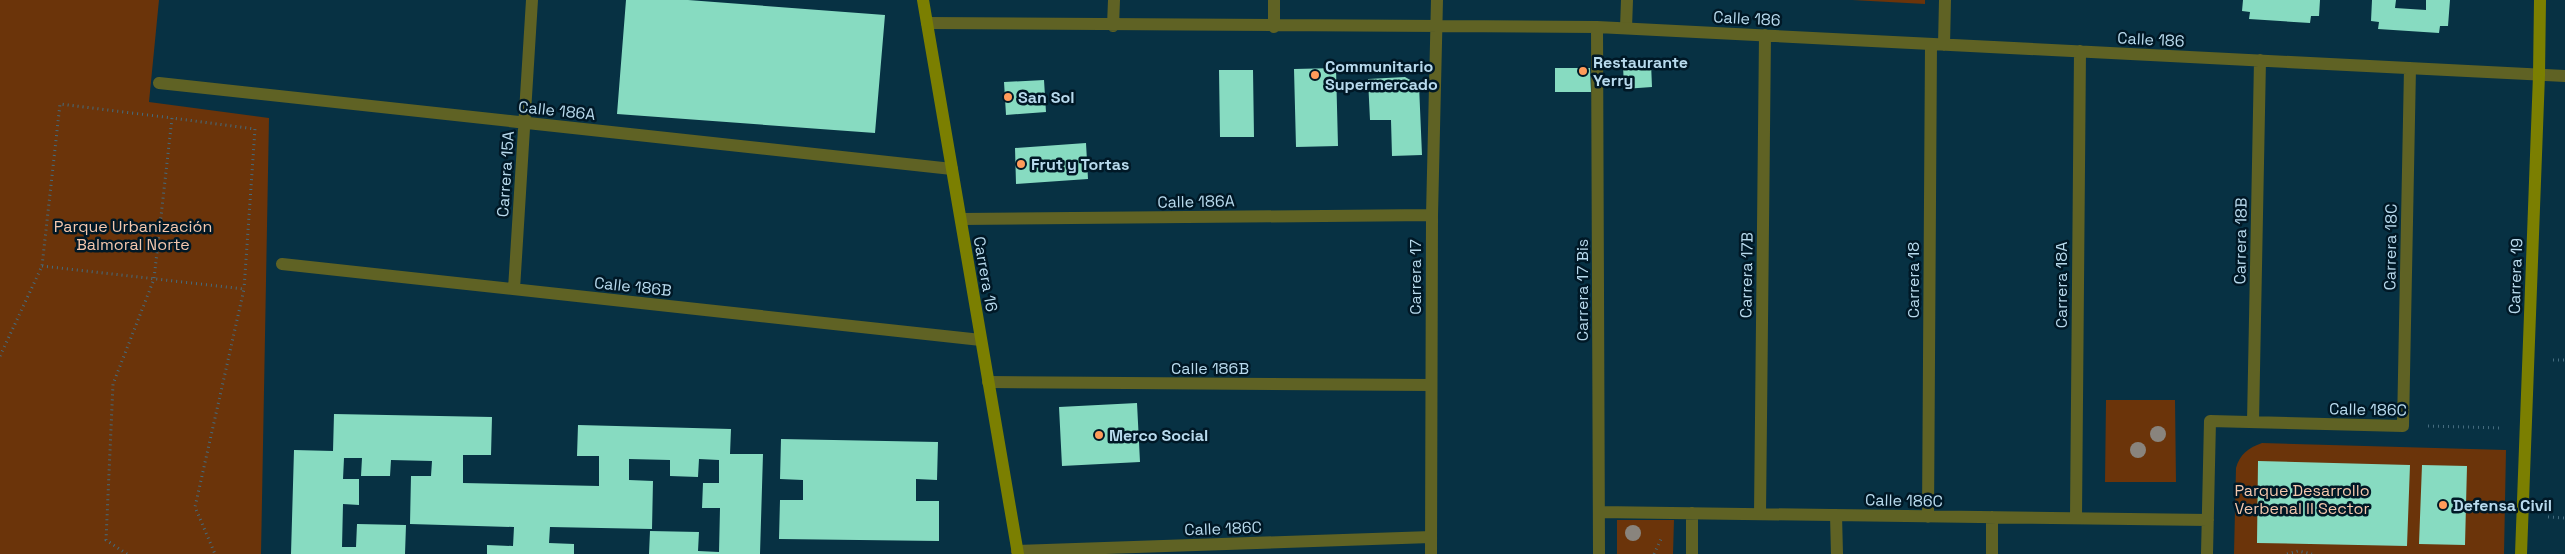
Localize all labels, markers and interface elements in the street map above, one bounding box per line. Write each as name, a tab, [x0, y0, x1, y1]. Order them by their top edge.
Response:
street label: Calle 186	[1713, 6, 1781, 31]
street label: Calle 186	[2117, 27, 2185, 52]
place label: Restaurante Yerry	[1593, 52, 1688, 91]
place label: Communitario Supermercado	[1325, 56, 1438, 95]
marker: Restaurante Yerry	[1577, 65, 1589, 77]
marker: Communitario Supermercado	[1309, 69, 1321, 81]
place label: San Sol	[1018, 87, 1075, 108]
marker: San Sol	[1002, 91, 1014, 103]
street label: Calle 186A	[517, 96, 597, 125]
street label: Carrera 15A	[492, 130, 519, 218]
place label: Frut y Tortas	[1031, 154, 1129, 175]
marker: Frut y Tortas	[1015, 158, 1027, 170]
street label: Calle 186A	[1157, 190, 1235, 213]
street label: Carrera 18B	[2229, 197, 2252, 285]
street label: Carrera 18C	[2379, 203, 2402, 291]
park label: Parque Urbanización Balmoral Norte	[54, 216, 212, 255]
street label: Carrera 17B	[1735, 232, 1758, 318]
street label: Carrera 16	[969, 235, 1002, 313]
street label: Carrera 19	[2504, 238, 2527, 315]
street label: Carrera 17	[1405, 239, 1426, 315]
street label: Carrera 17 Bis	[1572, 239, 1593, 341]
street label: Carrera 18	[1903, 242, 1924, 318]
street label: Carrera 18A	[2051, 242, 2072, 328]
street label: Calle 186B	[593, 272, 673, 301]
street label: Calle 186B	[1171, 358, 1249, 379]
street label: Calle 186C	[2329, 398, 2407, 421]
place label: Merco Social	[1109, 425, 1208, 446]
marker: Merco Social	[1093, 429, 1105, 441]
park label: Parque Desarrollo Verbenal II Sector	[2234, 480, 2370, 519]
street label: Calle 186C	[1865, 489, 1943, 512]
place label: Defensa Civil	[2453, 495, 2552, 516]
marker: Defensa Civil	[2437, 499, 2449, 511]
street label: Calle 186C	[1184, 517, 1262, 540]

